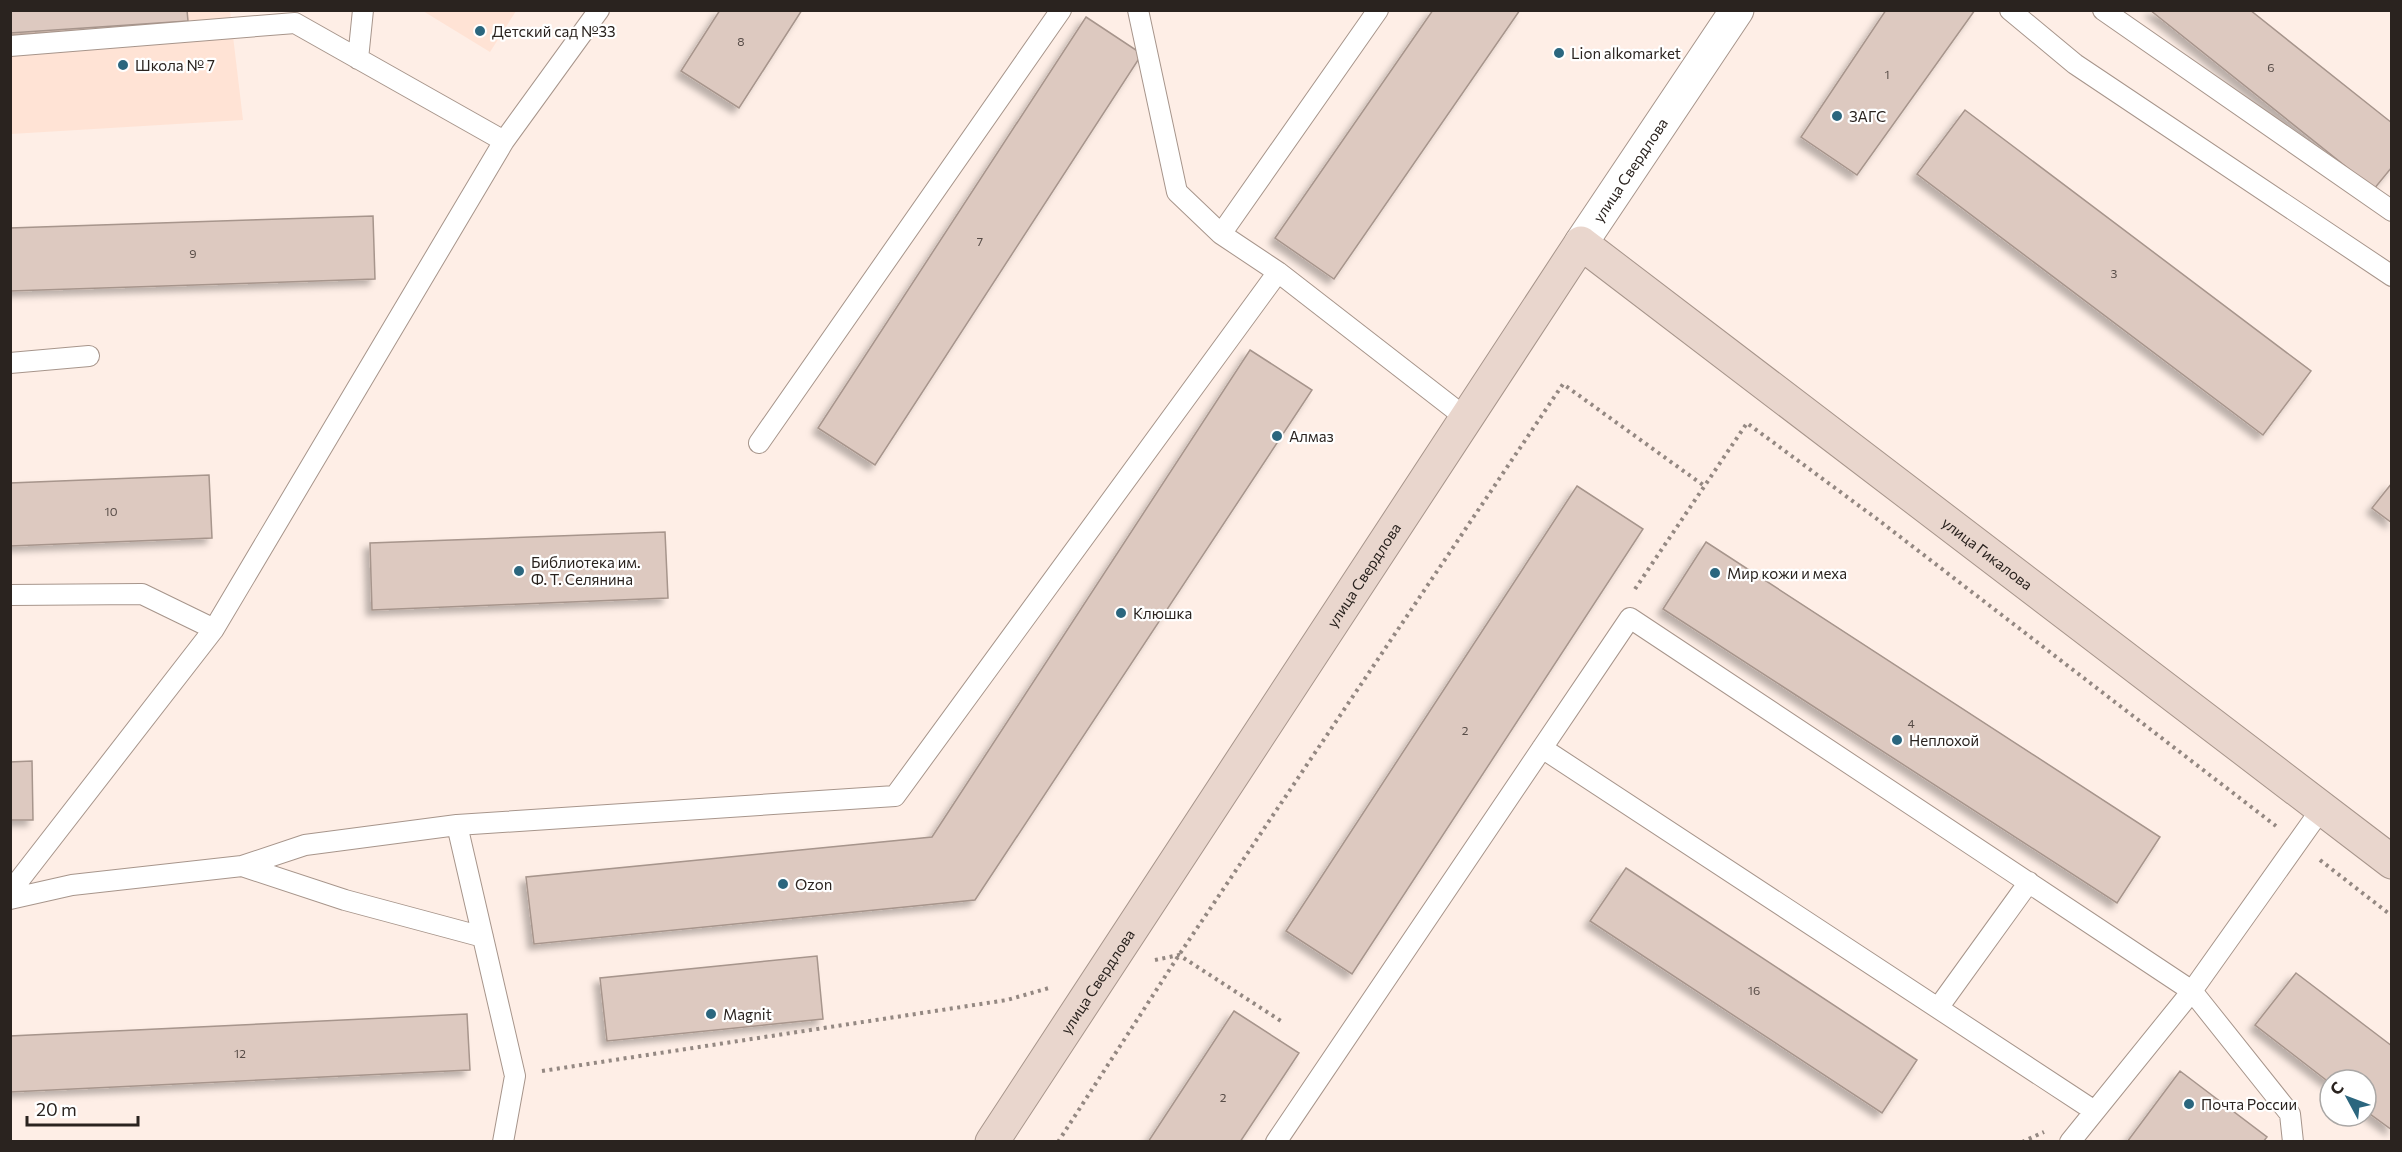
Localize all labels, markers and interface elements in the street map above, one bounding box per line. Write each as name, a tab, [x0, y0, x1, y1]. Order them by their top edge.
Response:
place label: Детский сад №33	[492, 22, 616, 40]
marker: Детский сад №33	[473, 24, 487, 38]
house number: 8	[737, 34, 745, 48]
place label: Lion alkomarket	[1571, 44, 1681, 62]
marker: Lion alkomarket	[1552, 46, 1566, 60]
place label: Школа № 7	[135, 56, 215, 74]
marker: Школа № 7	[116, 58, 130, 72]
house number: 6	[2267, 60, 2275, 74]
house number: 1	[1884, 67, 1890, 81]
place label: ЗАГС	[1849, 107, 1886, 125]
marker: ЗАГС	[1830, 109, 1844, 123]
street label: улица Свердлова	[1589, 114, 1671, 225]
house number: 7	[977, 234, 983, 248]
house number: 9	[189, 246, 197, 260]
house number: 3	[2111, 266, 2118, 280]
place label: Алмаз	[1289, 427, 1334, 445]
marker: Алмаз	[1270, 429, 1284, 443]
house number: 10	[105, 504, 118, 518]
street label: улица Гикалова	[1939, 513, 2036, 593]
street label: улица Свердлова	[1323, 519, 1404, 631]
place label: Библиотека им. Ф. Т. Селянина	[531, 553, 640, 588]
marker: Библиотека им. Ф. Т. Селянина	[512, 564, 526, 578]
place label: Мир кожи и меха	[1727, 564, 1847, 582]
marker: Мир кожи и меха	[1708, 566, 1722, 580]
place label: Клюшка	[1133, 604, 1192, 622]
marker: Клюшка	[1114, 606, 1128, 620]
house number: 4	[1907, 716, 1915, 730]
house number: 2	[1462, 723, 1469, 737]
place label: Неплохой	[1909, 731, 1979, 749]
marker: Неплохой	[1890, 733, 1904, 747]
place label: Ozon	[795, 875, 832, 893]
marker: Ozon	[776, 877, 790, 891]
street label: улица Свердлова	[1056, 926, 1138, 1037]
house number: 16	[1748, 983, 1760, 997]
place label: Magnit	[723, 1005, 772, 1023]
marker: Magnit	[704, 1007, 718, 1021]
house number: 12	[234, 1046, 246, 1060]
north arrow	[2318, 1068, 2378, 1128]
text: С	[2326, 1077, 2347, 1098]
scale bar	[27, 1089, 138, 1127]
house number: 2	[1220, 1090, 1227, 1104]
place label: Почта России	[2201, 1095, 2297, 1113]
marker: Почта России	[2182, 1097, 2196, 1111]
text: 20 m	[36, 1098, 77, 1120]

